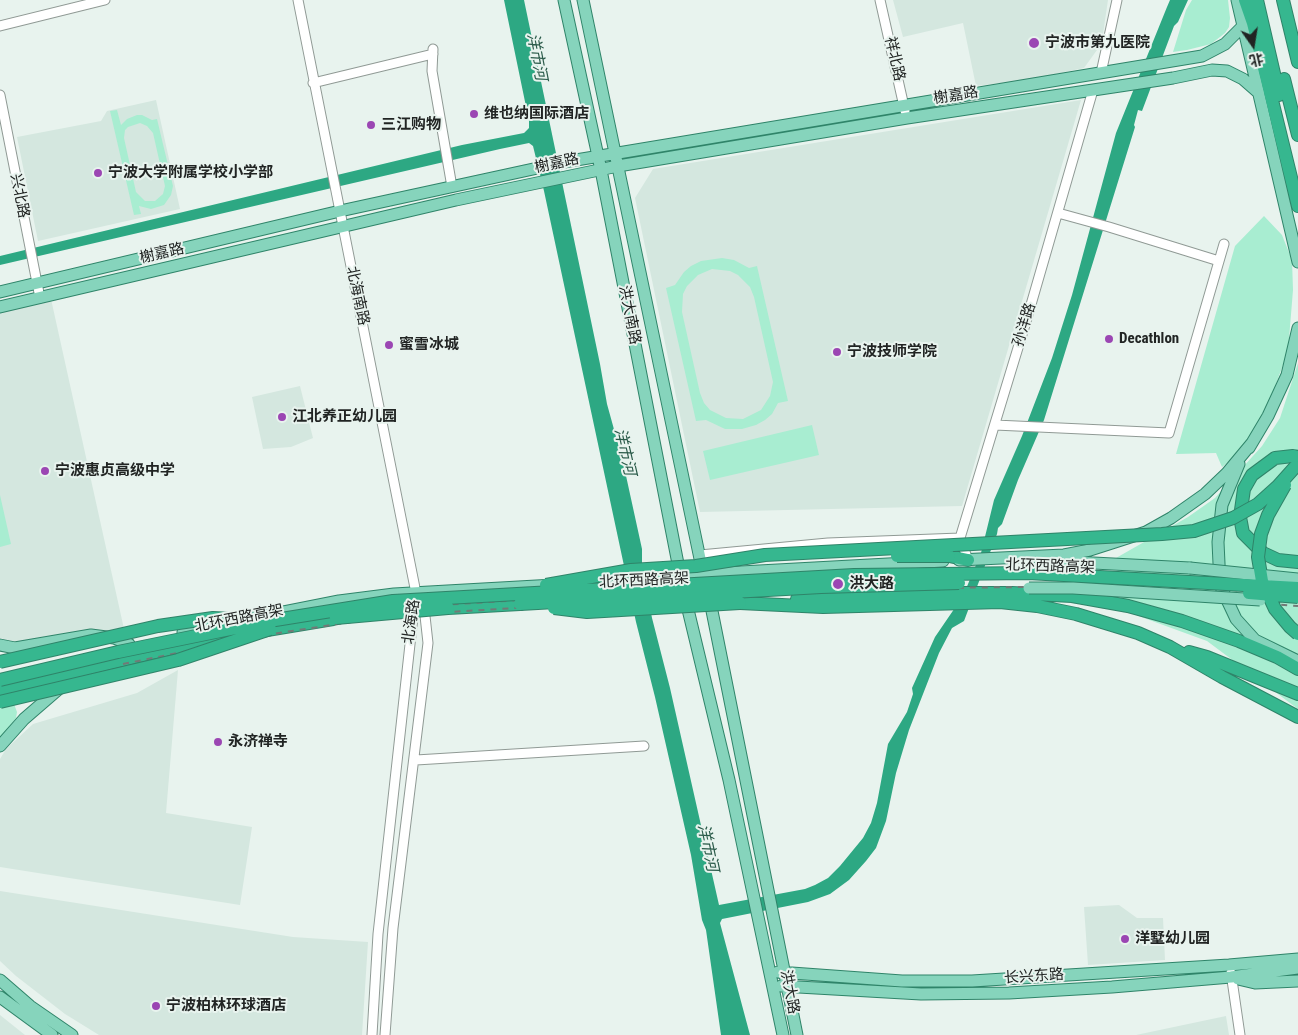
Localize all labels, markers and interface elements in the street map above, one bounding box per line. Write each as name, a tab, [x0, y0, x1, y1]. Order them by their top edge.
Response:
north arrow	[1228, 20, 1278, 70]
water label: 洋市河	[522, 32, 550, 82]
place label: 宁波市第九医院	[1045, 34, 1150, 52]
street label: 祥北路	[880, 35, 908, 83]
marker: 宁波市第九医院	[1027, 36, 1041, 50]
text: 北	[1248, 50, 1265, 69]
street label: 榭嘉路	[932, 84, 980, 108]
place label: 维也纳国际酒店	[484, 105, 589, 123]
marker: 维也纳国际酒店	[468, 108, 480, 120]
place label: 三江购物	[381, 116, 441, 134]
marker: 三江购物	[365, 119, 377, 131]
street label: 榭嘉路	[533, 151, 581, 177]
place label: 宁波大学附属学校小学部	[108, 164, 273, 182]
marker: 宁波大学附属学校小学部	[92, 167, 104, 179]
street label: 兴北路	[6, 172, 32, 220]
street label: 榭嘉路	[138, 240, 186, 268]
street label: 北海南路	[342, 265, 372, 327]
street label: 洪大南路	[614, 284, 644, 346]
street label: 孙洋路	[1010, 301, 1040, 349]
place label: Decathlon	[1119, 330, 1179, 348]
marker: Decathlon	[1103, 333, 1115, 345]
place label: 蜜雪冰城	[399, 336, 459, 354]
marker: 蜜雪冰城	[383, 339, 395, 351]
place label: 宁波技师学院	[847, 343, 937, 361]
marker: 宁波技师学院	[831, 346, 843, 358]
place label: 江北养正幼儿园	[292, 408, 397, 426]
marker: 江北养正幼儿园	[276, 411, 288, 423]
water label: 洋市河	[609, 426, 639, 478]
place label: 宁波惠贞高级中学	[55, 462, 175, 480]
marker: 宁波惠贞高级中学	[39, 465, 51, 477]
street label: 北环西路高架	[1005, 556, 1095, 578]
street label: 北环西路高架	[599, 570, 689, 592]
place label: 洪大路	[849, 575, 894, 593]
marker: 洪大路	[831, 577, 845, 591]
street label: 北海路	[400, 598, 424, 646]
street label: 北环西路高架	[193, 602, 285, 636]
place label: 永济禅寺	[228, 733, 288, 751]
marker: 永济禅寺	[212, 736, 224, 748]
water label: 洋市河	[693, 823, 721, 873]
place label: 洋墅幼儿园	[1135, 930, 1210, 948]
marker: 洋墅幼儿园	[1119, 933, 1131, 945]
street label: 长兴东路	[1003, 966, 1065, 988]
street label: 洪大路	[776, 968, 802, 1016]
place label: 宁波柏林环球酒店	[166, 997, 286, 1015]
marker: 宁波柏林环球酒店	[150, 1000, 162, 1012]

